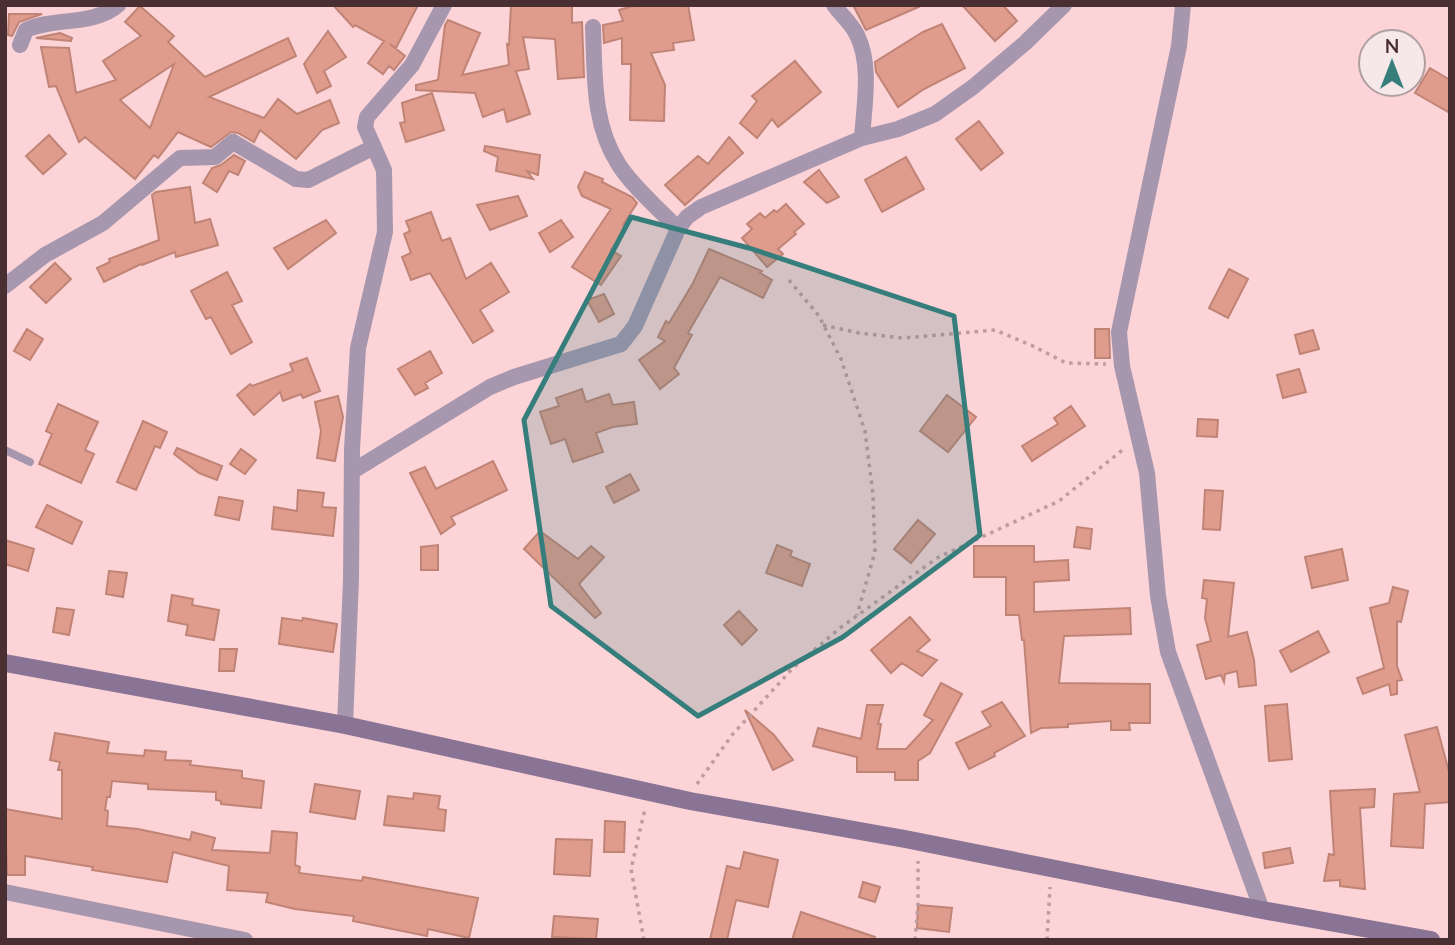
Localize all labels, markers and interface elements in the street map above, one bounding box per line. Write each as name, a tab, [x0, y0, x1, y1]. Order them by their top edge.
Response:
north arrow	[1357, 28, 1427, 98]
text: N	[1385, 34, 1399, 57]

